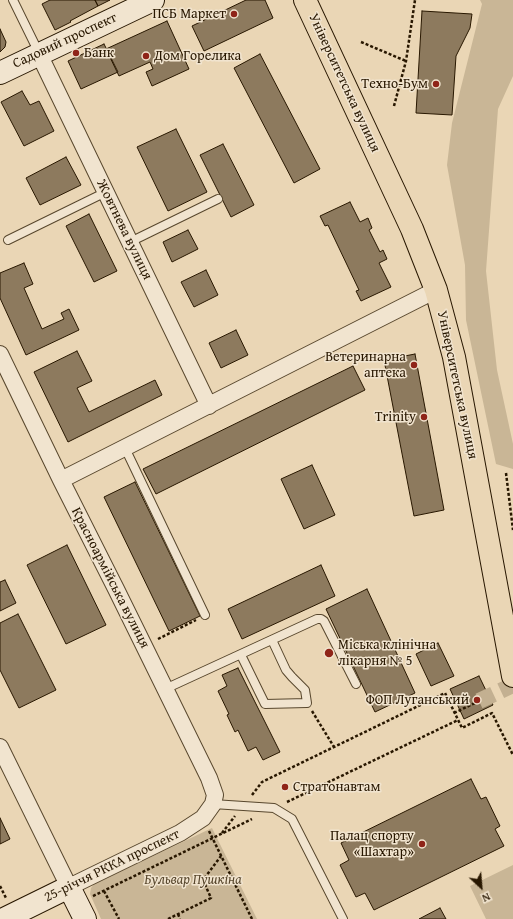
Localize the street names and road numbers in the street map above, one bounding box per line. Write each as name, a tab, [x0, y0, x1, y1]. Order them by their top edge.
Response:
street label: Садовий проспект	[10, 10, 120, 72]
street label: Університетська вулиця	[304, 11, 384, 155]
street label: Жовтнева вулиця	[92, 177, 156, 283]
street label: Університетська вулиця	[433, 309, 481, 461]
street label: Красноармійська вулиця	[67, 505, 153, 651]
street label: 25-річчя РККА проспект	[42, 826, 182, 906]

